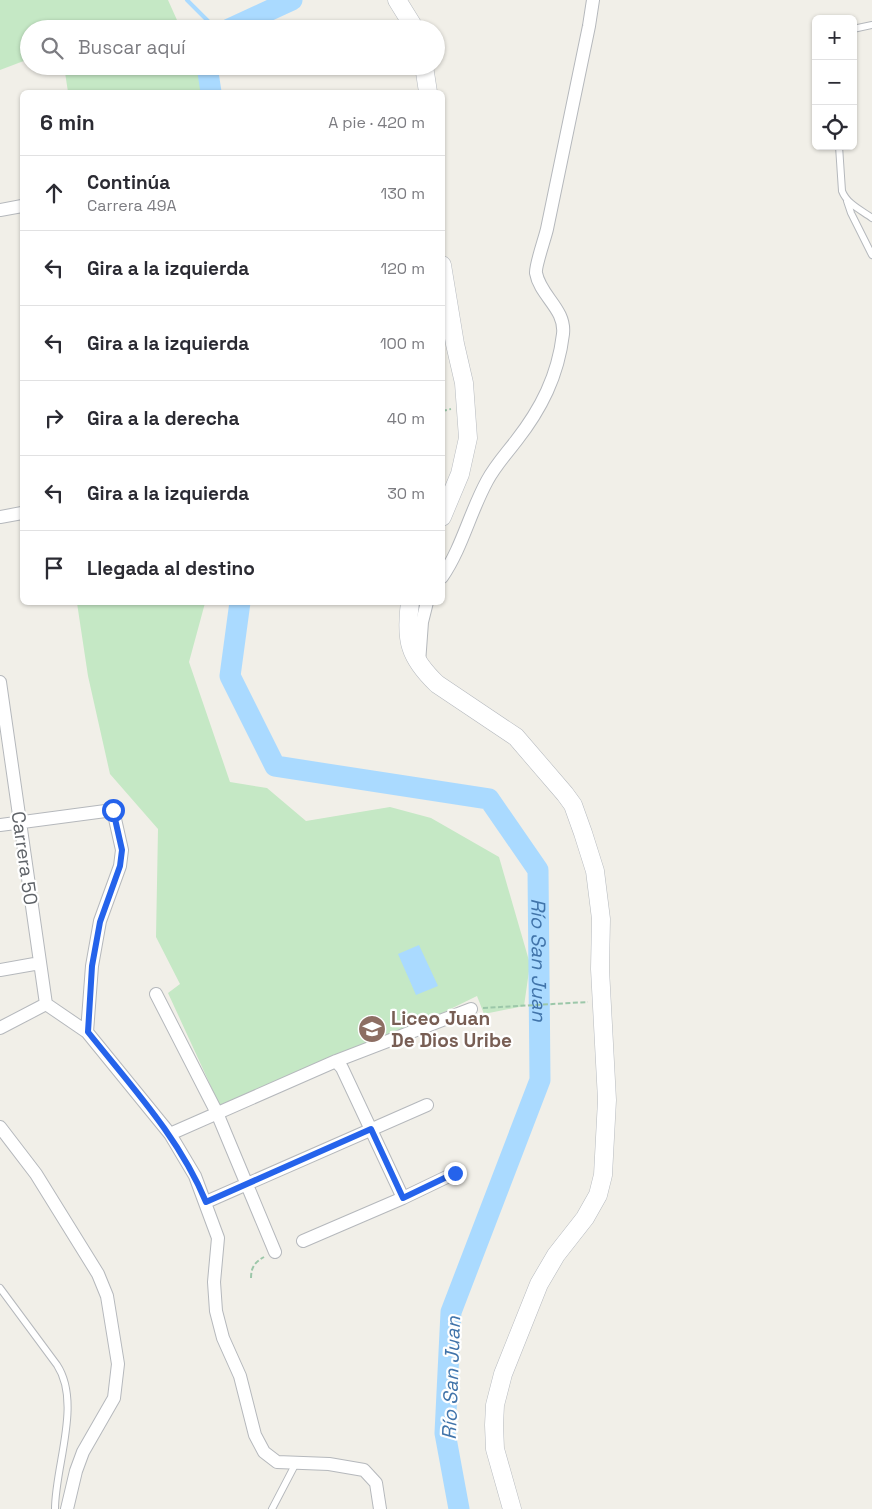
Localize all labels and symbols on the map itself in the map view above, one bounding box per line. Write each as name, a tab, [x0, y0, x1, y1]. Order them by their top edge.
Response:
route start	[102, 799, 125, 822]
street label: Carrera 50	[6, 810, 43, 907]
water label: Río San Juan	[525, 898, 552, 1023]
place label: Liceo Juan De Dios Uribe	[391, 1006, 512, 1053]
school or university icon: Liceo Juan De Dios Uribe	[357, 1014, 387, 1044]
route end	[444, 1162, 467, 1185]
water label: Río San Juan	[436, 1315, 466, 1440]

